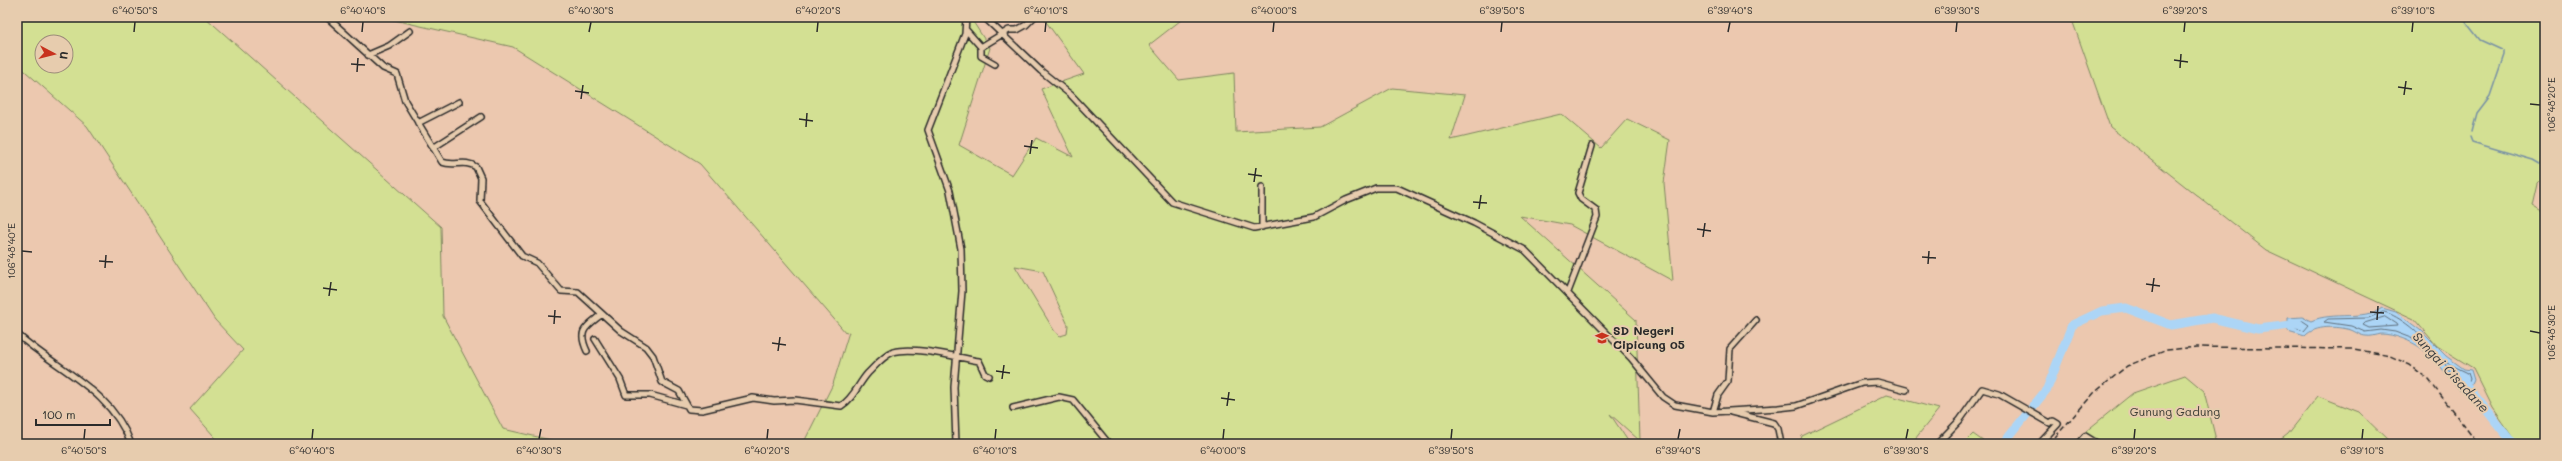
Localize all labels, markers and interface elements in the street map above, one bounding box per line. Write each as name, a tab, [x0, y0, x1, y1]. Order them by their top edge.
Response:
text: 6°40'50"S	[112, 3, 158, 17]
text: 6°40'40"S	[340, 3, 386, 17]
text: 6°40'30"S	[568, 3, 614, 17]
text: 6°40'20"S	[795, 3, 841, 17]
text: 6°40'10"S	[1024, 3, 1068, 17]
text: 6°40'00"S	[1251, 3, 1297, 17]
text: 6°39'50"S	[1479, 3, 1525, 17]
text: 6°39'40"S	[1707, 3, 1753, 17]
text: 6°39'30"S	[1934, 3, 1980, 17]
text: 6°39'20"S	[2163, 3, 2208, 17]
text: 6°39'10"S	[2391, 3, 2435, 17]
north arrow	[34, 34, 74, 74]
text: U	[57, 51, 72, 60]
text: 106°48'20"E	[2544, 77, 2558, 133]
text: 106°48'40"E	[4, 223, 18, 279]
text: 106°48'30"E	[2544, 305, 2558, 361]
place label: SD Negeri Cipicung 05	[1613, 322, 1685, 352]
water label: Sungai Cisadane	[2409, 328, 2493, 416]
school or university icon: SD Negeri Cipicung 05	[1594, 330, 1610, 346]
scale bar	[36, 401, 110, 427]
park label: Gunung Gadung	[2130, 403, 2220, 419]
text: 100 m	[42, 406, 76, 422]
text: 6°40'50"S	[61, 443, 107, 457]
text: 6°40'40"S	[289, 443, 335, 457]
text: 6°40'30"S	[516, 443, 562, 457]
text: 6°40'20"S	[744, 443, 790, 457]
text: 6°40'10"S	[973, 443, 1017, 457]
text: 6°40'00"S	[1200, 443, 1246, 457]
text: 6°39'50"S	[1428, 443, 1474, 457]
text: 6°39'40"S	[1655, 443, 1701, 457]
text: 6°39'30"S	[1883, 443, 1929, 457]
text: 6°39'20"S	[2112, 443, 2157, 457]
text: 6°39'10"S	[2340, 443, 2384, 457]

